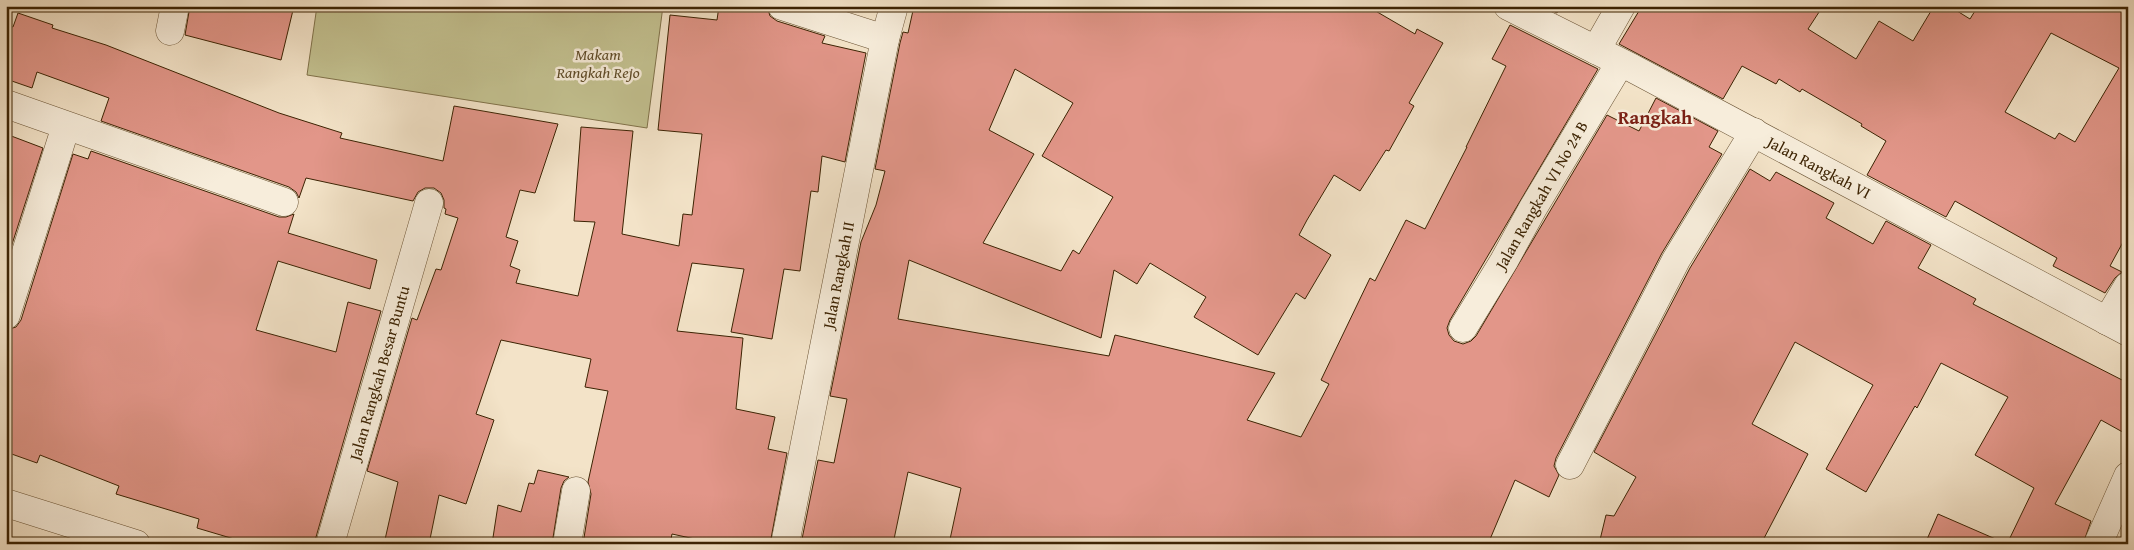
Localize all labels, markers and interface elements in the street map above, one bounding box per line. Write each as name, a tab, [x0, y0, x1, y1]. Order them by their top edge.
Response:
park label: Makam Rangkah Rejo	[555, 42, 640, 84]
district label: Rangkah	[1618, 103, 1693, 131]
street label: Jalan Rangkah VI No 24 B	[1488, 116, 1593, 276]
street label: Jalan Rangkah VI	[1761, 129, 1875, 205]
street label: Jalan Rangkah II	[815, 219, 860, 333]
street label: Jalan Rangkah Besar Buntu	[342, 283, 416, 465]

